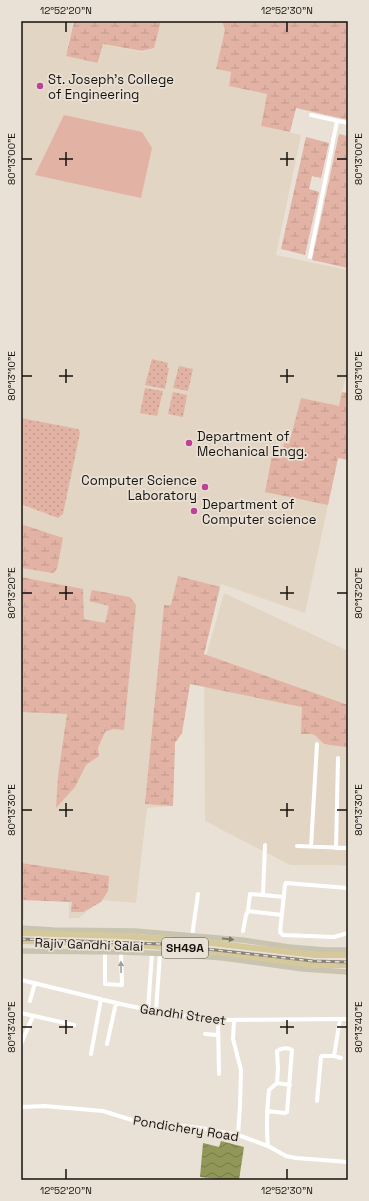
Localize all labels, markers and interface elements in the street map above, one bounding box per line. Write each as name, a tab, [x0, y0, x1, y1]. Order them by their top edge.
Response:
text: 12°52'20"N	[40, 4, 92, 17]
text: 12°52'30"N	[261, 4, 313, 17]
place label: St. Joseph's College of Engineering	[48, 71, 174, 103]
marker: St. Joseph's College of Engineering	[35, 81, 45, 91]
text: 80°13'00"E	[5, 133, 18, 185]
text: 80°13'00"E	[352, 133, 365, 185]
text: 80°13'10"E	[5, 351, 18, 401]
text: 80°13'10"E	[352, 351, 365, 401]
place label: Department of Mechanical Engg.	[197, 428, 307, 460]
marker: Department of Mechanical Engg.	[184, 438, 194, 448]
place label: Computer Science Laboratory	[81, 472, 197, 504]
marker: Computer Science Laboratory	[200, 482, 210, 492]
place label: Department of Computer science	[202, 496, 317, 528]
marker: Department of Computer science	[189, 506, 199, 516]
text: 80°13'20"E	[5, 567, 18, 619]
text: 80°13'20"E	[352, 567, 365, 619]
text: 80°13'30"E	[5, 784, 18, 836]
text: 80°13'30"E	[352, 784, 365, 836]
street label: Rajiv Gandhi Salai	[34, 934, 144, 955]
one-way arrow	[222, 935, 234, 942]
road number: SH49A	[162, 938, 208, 958]
one-way arrow	[118, 960, 124, 973]
street label: Gandhi Street	[139, 1000, 227, 1029]
text: 80°13'40"E	[5, 1001, 18, 1053]
text: 80°13'40"E	[352, 1001, 365, 1053]
street label: Pondichery Road	[132, 1112, 240, 1145]
text: 12°52'20"N	[40, 1184, 92, 1197]
text: 12°52'30"N	[261, 1184, 313, 1197]

